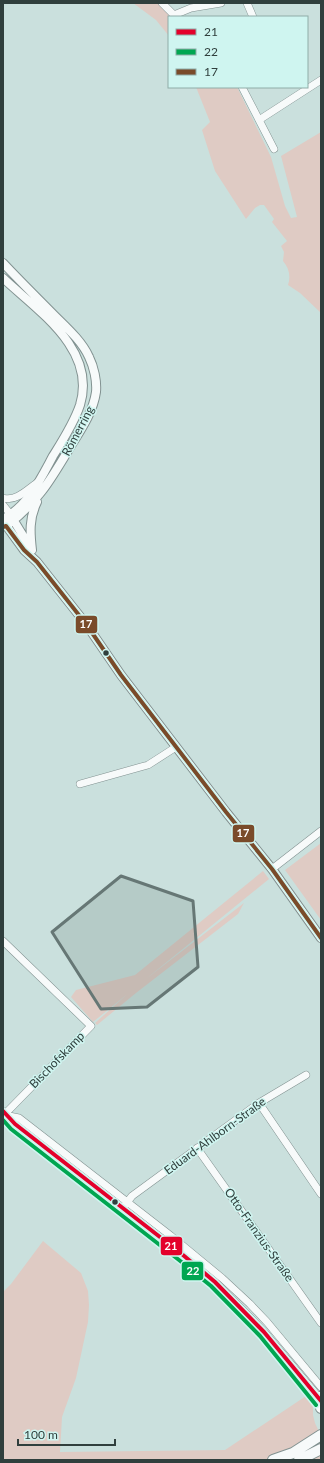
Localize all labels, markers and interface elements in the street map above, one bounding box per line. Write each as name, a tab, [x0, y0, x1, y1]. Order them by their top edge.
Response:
legend	[168, 16, 308, 88]
text: 21	[204, 24, 218, 39]
text: 22	[204, 44, 218, 59]
text: 17	[204, 64, 218, 79]
street label: Römerring	[58, 403, 97, 458]
line badge: 17	[75, 615, 98, 634]
text: 17	[80, 617, 92, 630]
unlabelled marker	[101, 648, 111, 658]
line badge: 17	[232, 824, 255, 843]
text: 17	[237, 826, 249, 839]
street label: Bischofskamp	[26, 1028, 88, 1091]
street label: Eduard-Ahlborn-Straße	[161, 1094, 269, 1178]
street label: Otto-Franzius-Straße	[221, 1185, 297, 1284]
unlabelled marker	[110, 1197, 120, 1207]
line badge: 21	[160, 1236, 183, 1256]
text: 21	[165, 1239, 177, 1252]
line badge: 22	[181, 1261, 204, 1281]
text: 22	[187, 1264, 199, 1277]
scale bar	[18, 1421, 115, 1447]
text: 100 m	[24, 1427, 58, 1442]

